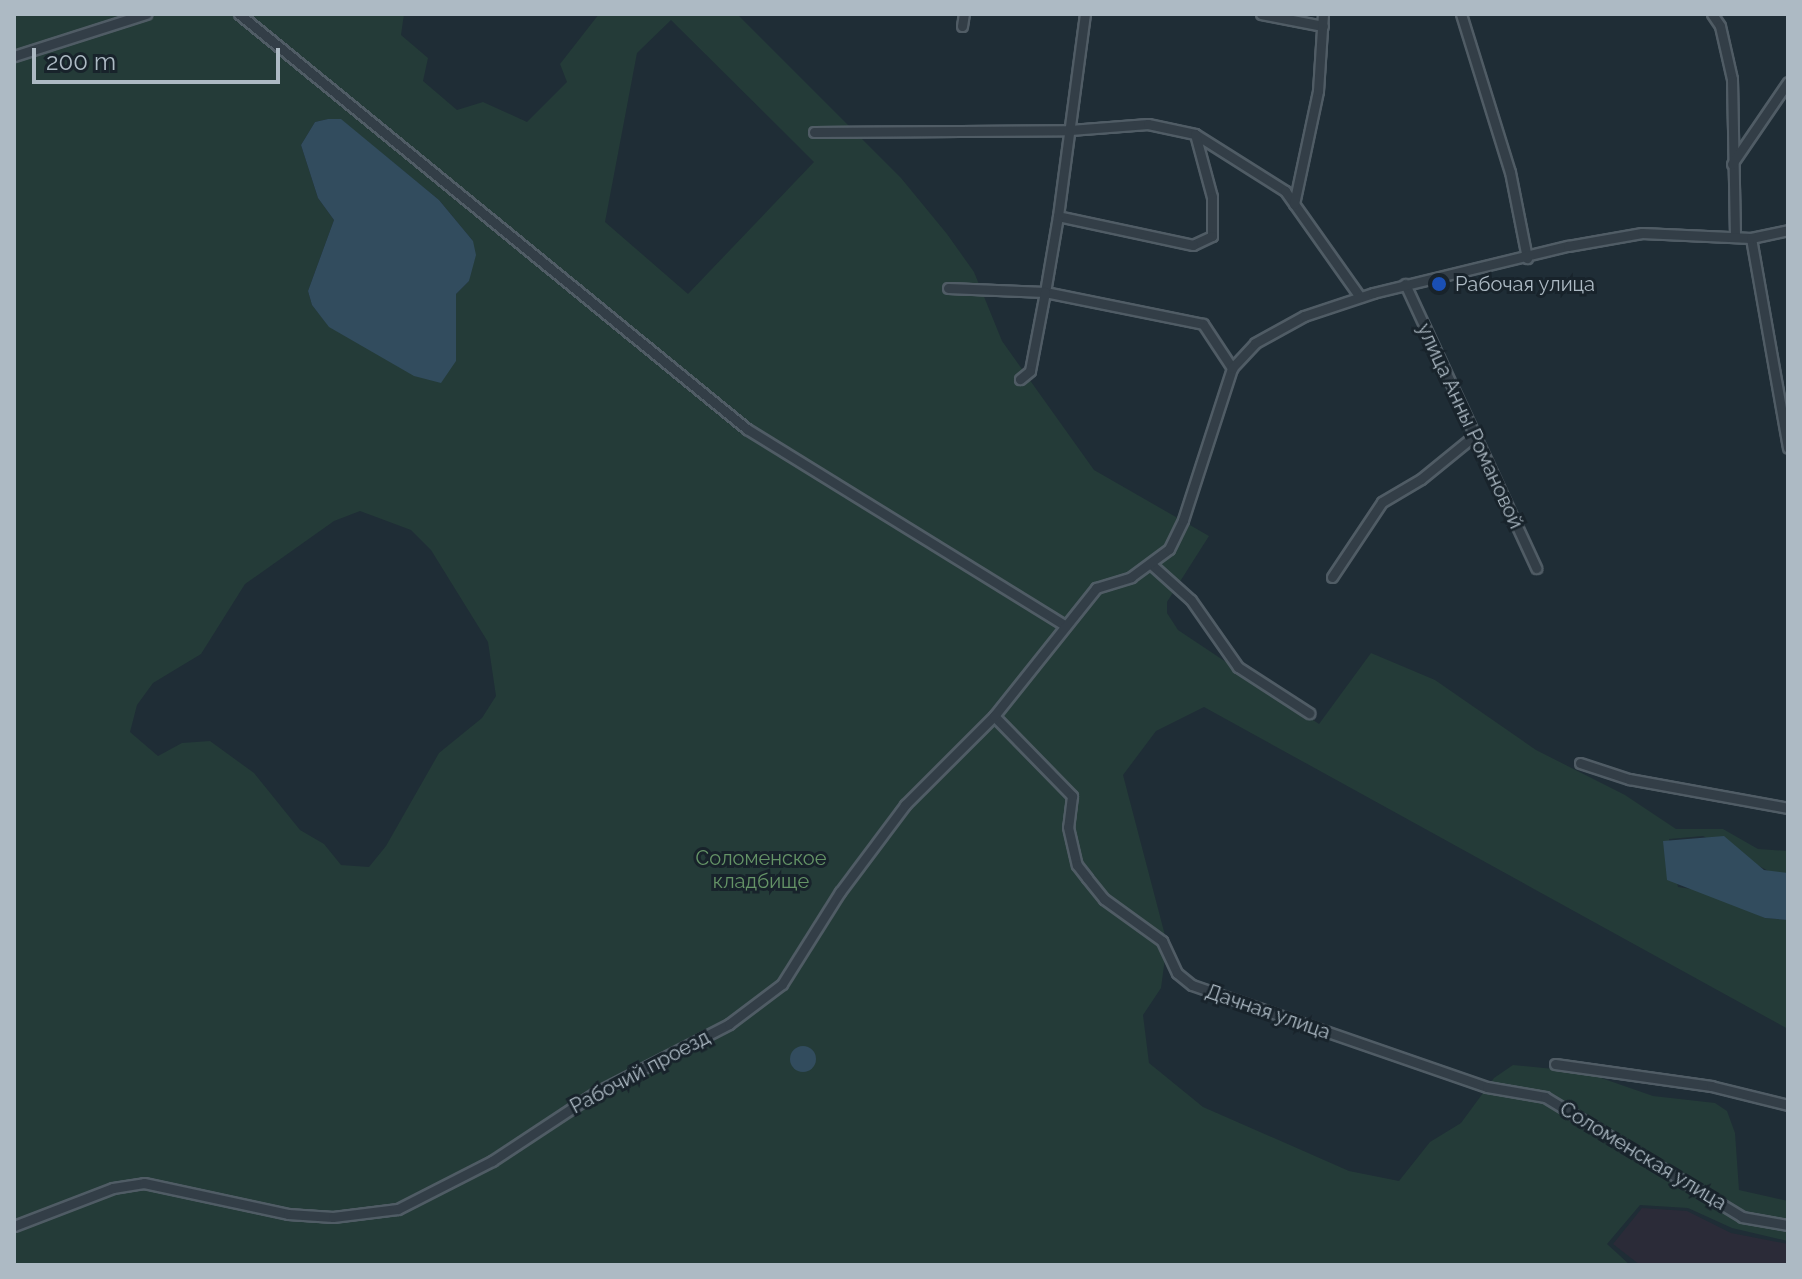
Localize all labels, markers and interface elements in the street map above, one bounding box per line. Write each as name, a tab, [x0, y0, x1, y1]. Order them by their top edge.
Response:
scale bar	[36, 32, 284, 82]
text: 200 m	[46, 47, 116, 76]
place label: Рабочая улица	[1455, 272, 1596, 296]
marker: Рабочая улица	[1430, 275, 1448, 293]
street label: улица Анны Романовой	[1412, 319, 1528, 533]
park label: Соломенское кладбище	[696, 847, 826, 894]
street label: Дачная улица	[1202, 979, 1334, 1045]
street label: Рабочий проезд	[566, 1025, 714, 1119]
street label: Соломенская улица	[1555, 1097, 1731, 1215]

